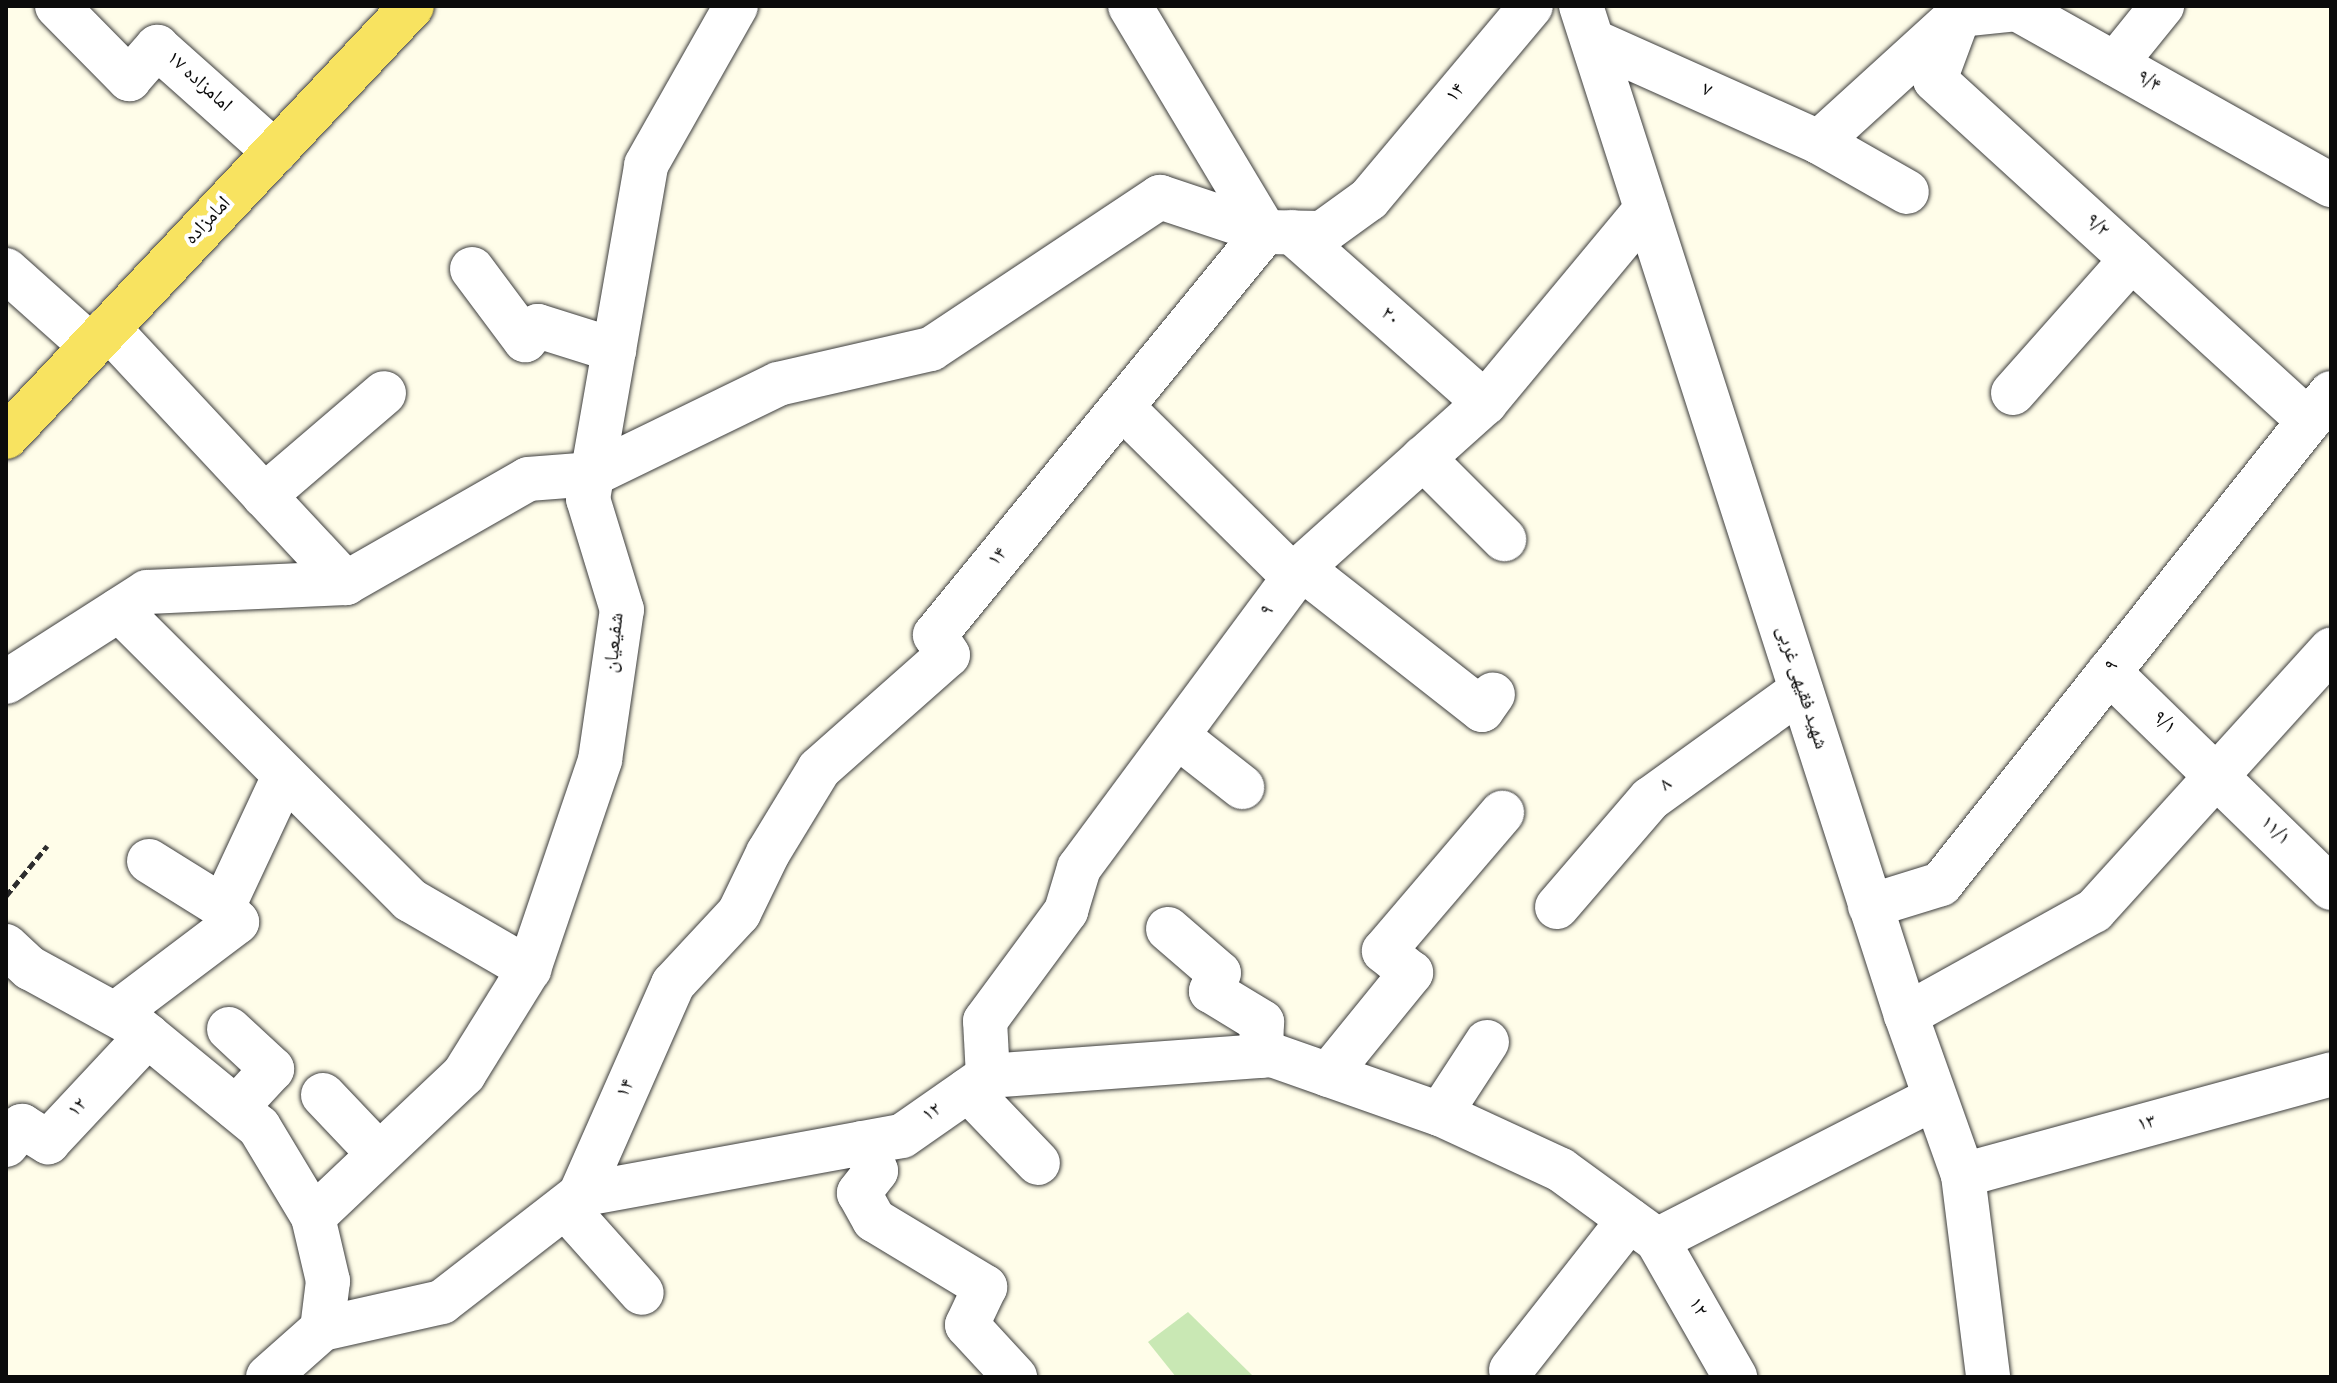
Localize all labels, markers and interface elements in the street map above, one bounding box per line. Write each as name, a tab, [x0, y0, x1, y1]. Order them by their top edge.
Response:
street label: امامزاده ۱۷	[160, 47, 236, 119]
street label: ۹/۴	[2132, 67, 2164, 99]
street label: ۱۴	[1442, 79, 1472, 109]
street label: ۷	[1697, 79, 1715, 105]
street label: امامزاده	[181, 193, 237, 251]
street label: ۹/۲	[2079, 210, 2113, 244]
street label: ۲۰	[1374, 303, 1404, 333]
street label: ۱۴	[984, 543, 1014, 573]
street label: ۹	[1257, 601, 1281, 623]
street label: شفیعیان	[601, 612, 631, 674]
street label: شهید فقیهی غربی	[1769, 623, 1831, 753]
street label: ۹	[2101, 656, 2125, 678]
street label: ۹/۱	[2146, 707, 2180, 741]
street label: ۸	[1656, 774, 1678, 798]
street label: ۱۱/۱	[2254, 812, 2294, 852]
street label: ۱۴	[612, 1076, 642, 1102]
street label: ۱۲	[64, 1094, 94, 1124]
street label: ۱۲	[919, 1099, 947, 1129]
street label: ۱۳	[2135, 1111, 2159, 1139]
street label: ۱۲	[1681, 1294, 1711, 1322]

